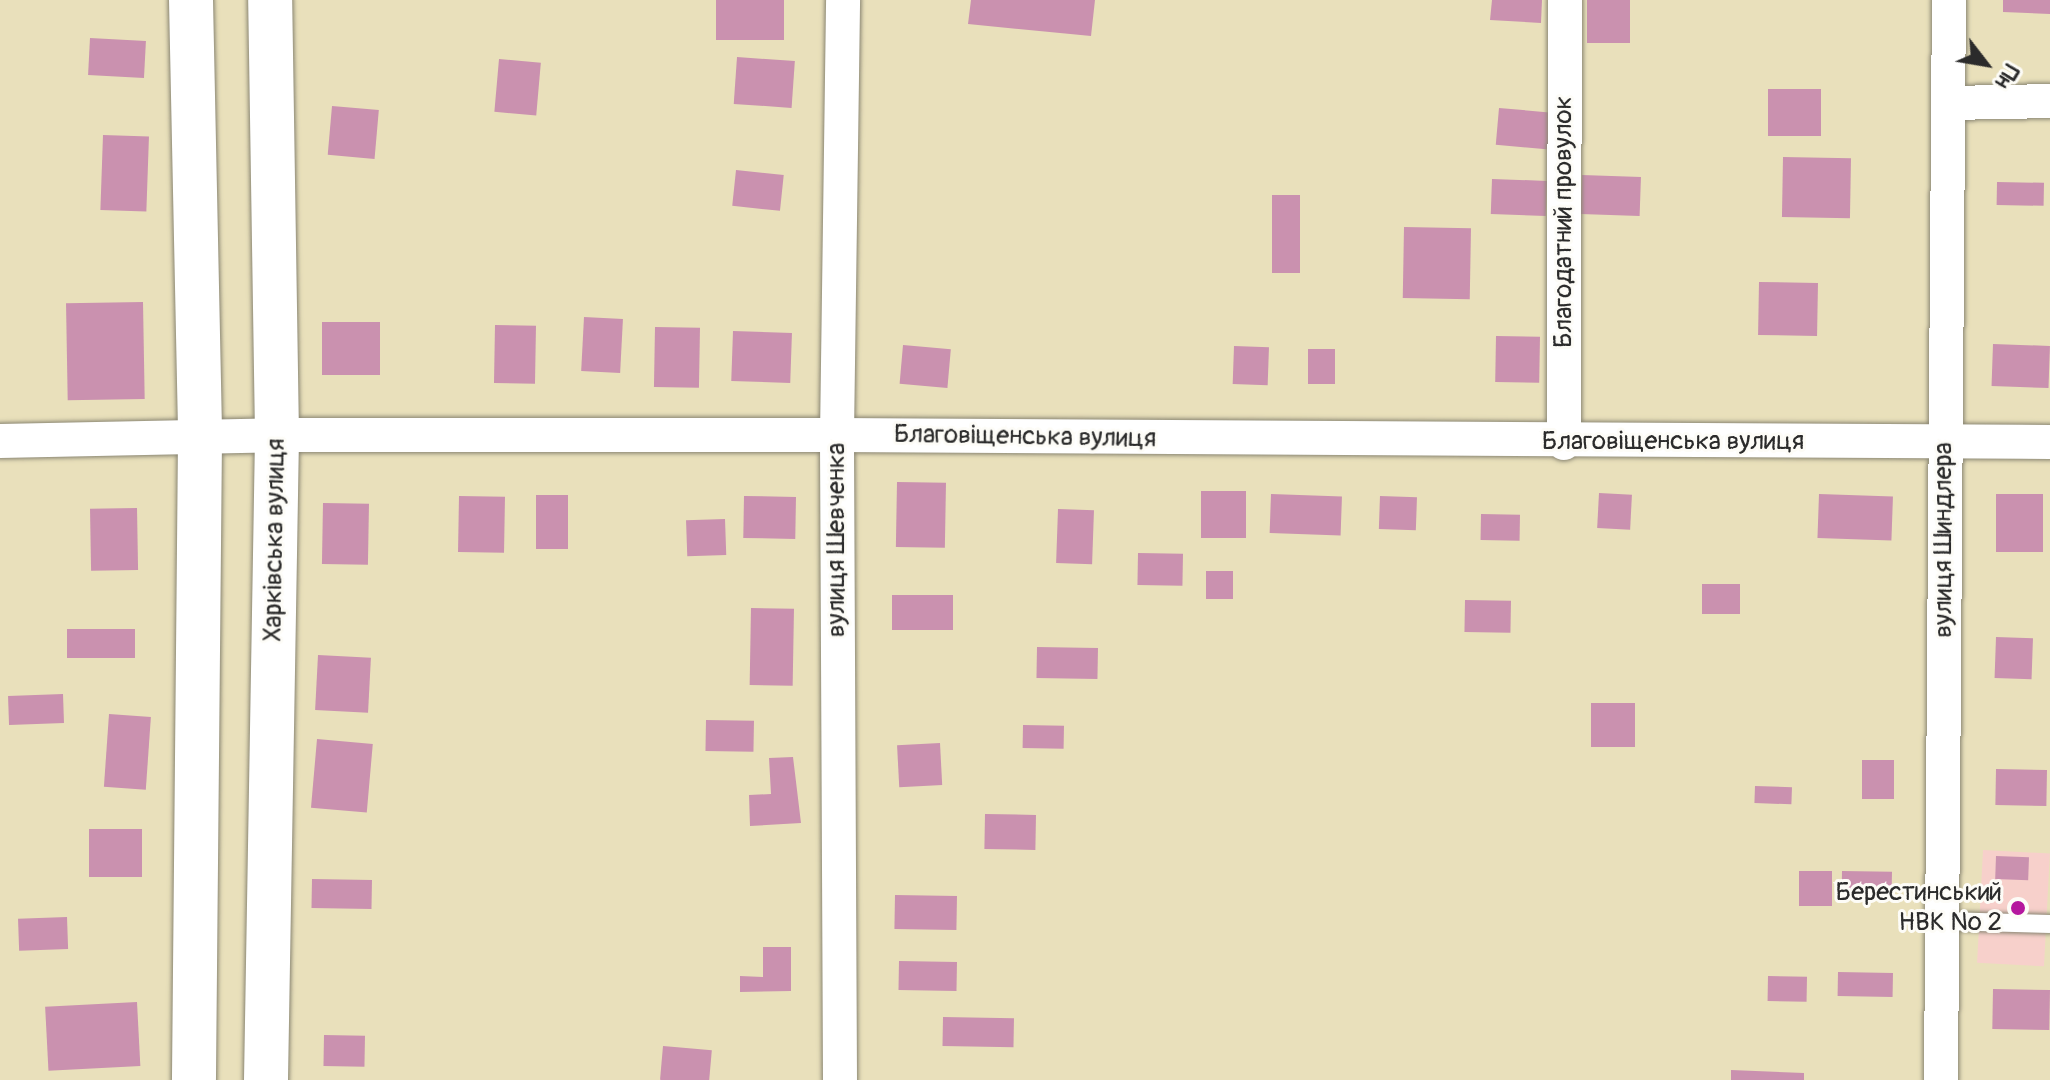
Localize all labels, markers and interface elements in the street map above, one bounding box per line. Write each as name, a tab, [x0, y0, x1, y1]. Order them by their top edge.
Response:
north arrow	[1946, 24, 2026, 104]
text: Пн	[1988, 59, 2025, 94]
street label: Благодатний провулок	[1548, 96, 1580, 348]
street label: Благовіщенська вулиця	[894, 419, 1156, 455]
street label: Благовіщенська вулиця	[1542, 426, 1804, 458]
street label: Харківська вулиця	[258, 438, 292, 642]
street label: вулиця Шиндлера	[1928, 442, 1960, 638]
street label: вулиця Шевченка	[821, 443, 853, 637]
place label: Берестинський НВК № 2	[1836, 877, 2002, 938]
marker: Берестинський НВК № 2	[2009, 899, 2027, 917]

